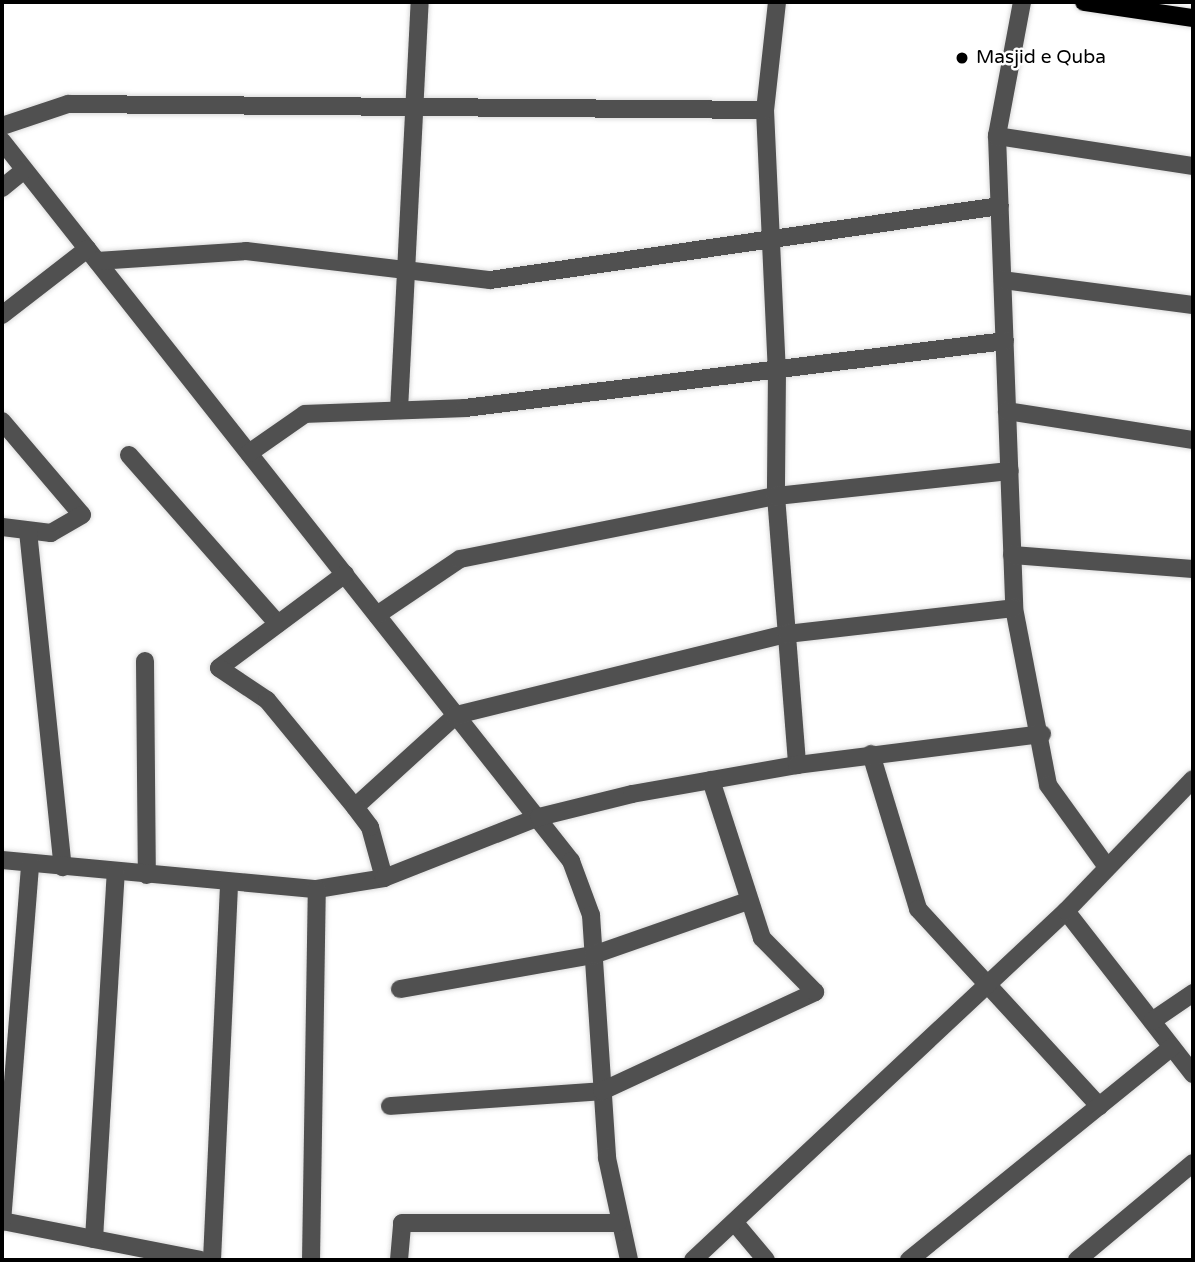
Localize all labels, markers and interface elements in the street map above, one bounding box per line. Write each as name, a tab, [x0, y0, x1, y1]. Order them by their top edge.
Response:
place label: Masjid e Quba	[976, 47, 1106, 69]
marker: Masjid e Quba	[954, 50, 970, 66]

